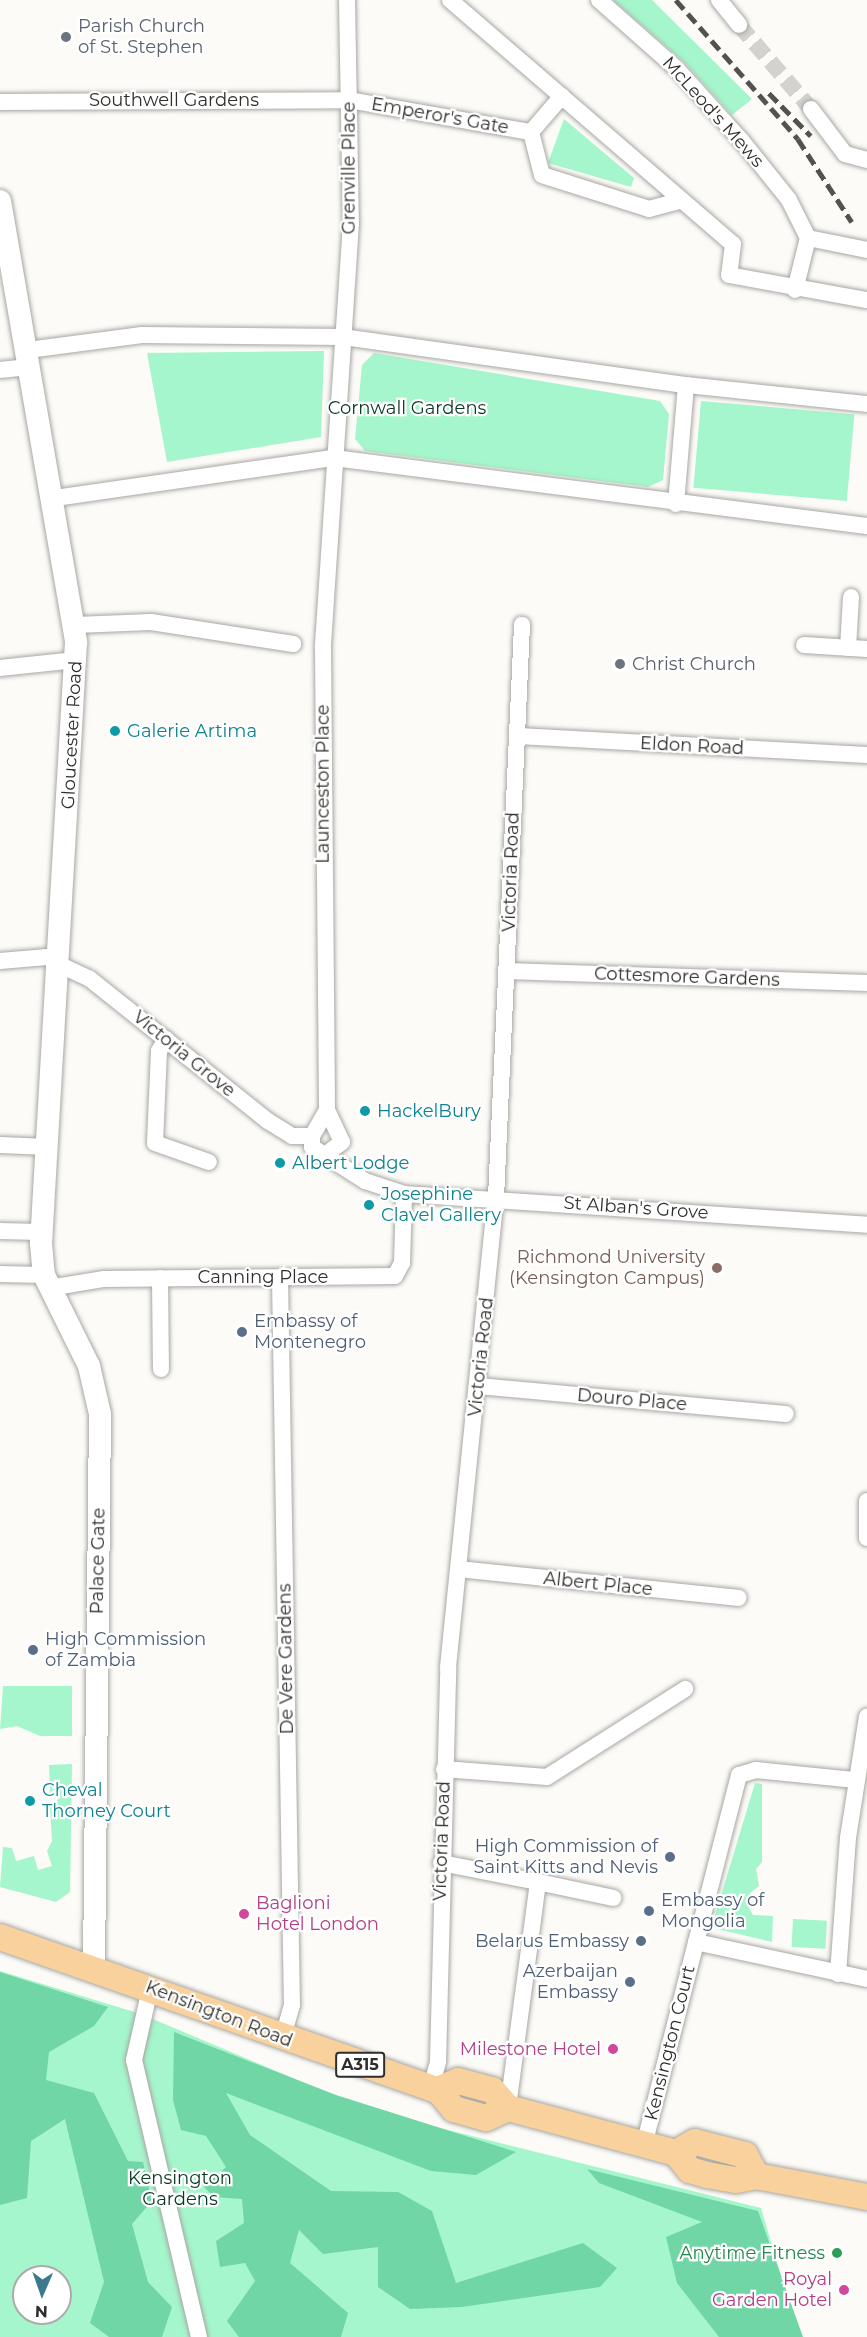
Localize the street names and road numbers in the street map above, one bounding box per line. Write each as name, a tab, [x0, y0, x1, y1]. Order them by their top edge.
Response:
street label: McLeod's Mews	[658, 52, 768, 172]
street label: Southwell Gardens	[89, 89, 259, 111]
street label: Emperor's Gate	[370, 93, 510, 139]
street label: Grenville Place	[338, 102, 360, 234]
street label: Gloucester Road	[57, 660, 87, 810]
street label: Launceston Place	[312, 704, 334, 864]
street label: Eldon Road	[639, 732, 745, 760]
street label: Victoria Road	[498, 812, 524, 932]
street label: Cottesmore Gardens	[594, 963, 780, 991]
street label: Victoria Grove	[129, 1006, 239, 1102]
street label: St Alban's Grove	[563, 1192, 709, 1224]
street label: Canning Place	[198, 1266, 328, 1288]
street label: Victoria Road	[464, 1296, 498, 1418]
street label: Douro Place	[576, 1384, 688, 1416]
street label: Palace Gate	[86, 1507, 110, 1615]
street label: Albert Place	[542, 1568, 654, 1600]
street label: De Vere Gardens	[274, 1583, 298, 1735]
street label: Victoria Road	[429, 1781, 455, 1901]
street label: Kensington Court	[640, 1963, 700, 2123]
street label: Kensington Road	[142, 1976, 296, 2052]
road number: A315	[334, 2052, 386, 2078]

